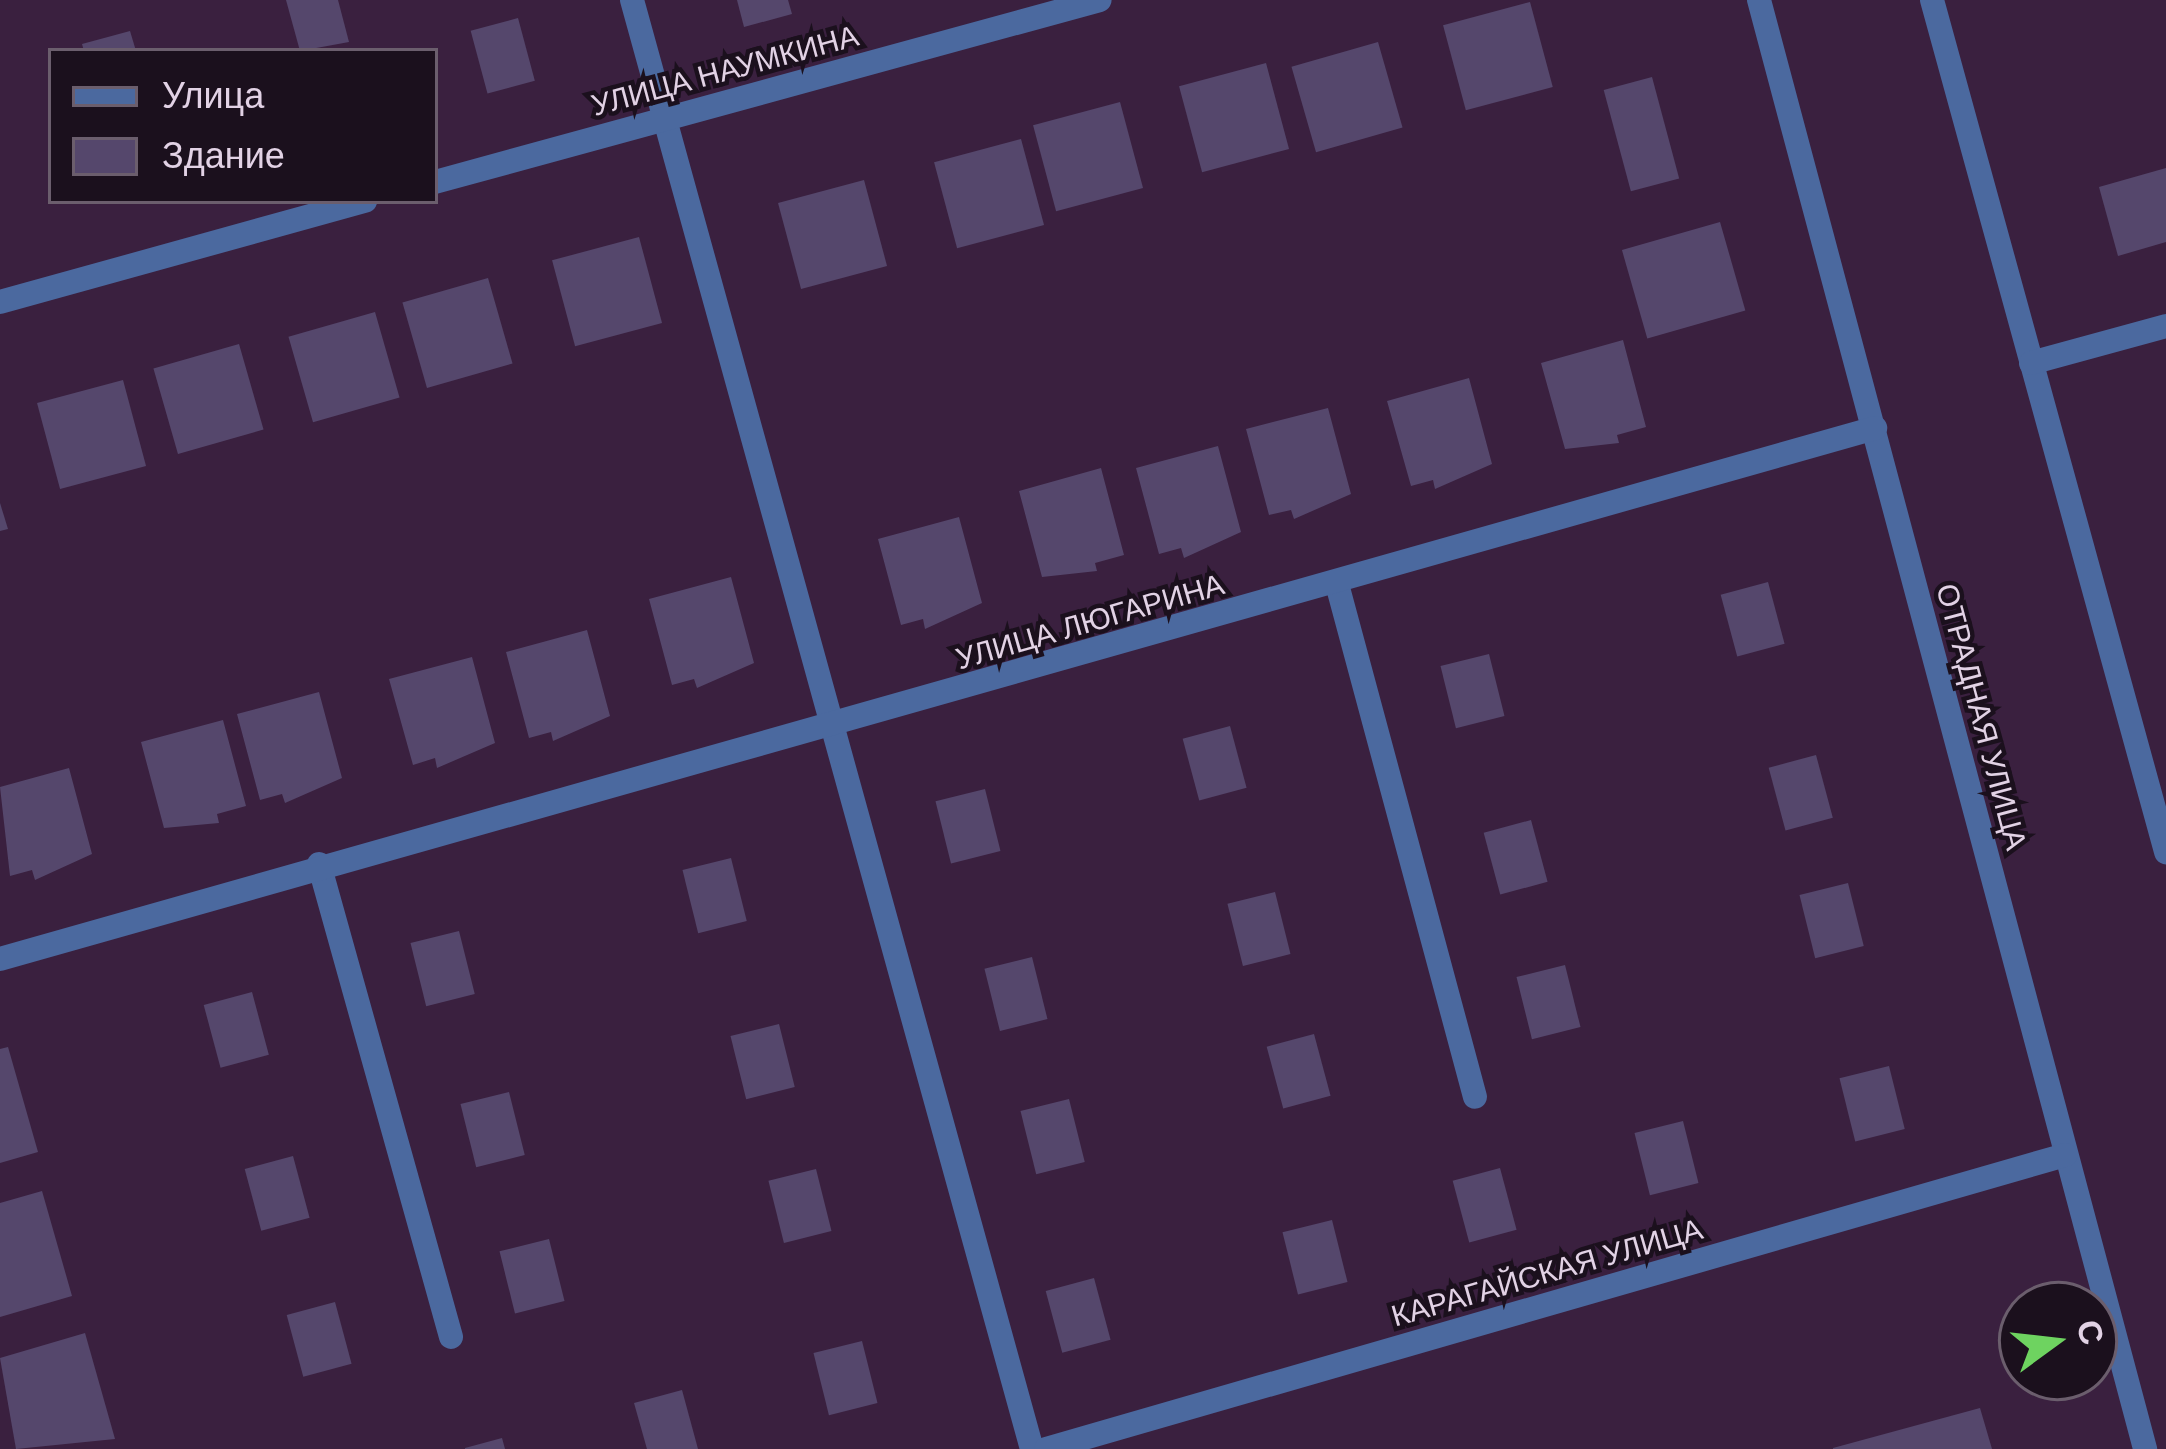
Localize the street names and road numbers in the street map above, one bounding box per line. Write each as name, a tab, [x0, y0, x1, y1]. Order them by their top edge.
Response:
street label: УЛИЦА НАУМКИНА	[588, 18, 862, 124]
street label: УЛИЦА ЛЮГАРИНА	[952, 566, 1228, 678]
street label: ОТРАДНАЯ УЛИЦА	[1928, 580, 2034, 854]
street label: КАРАГАЙСКАЯ УЛИЦА	[1387, 1211, 1707, 1335]

